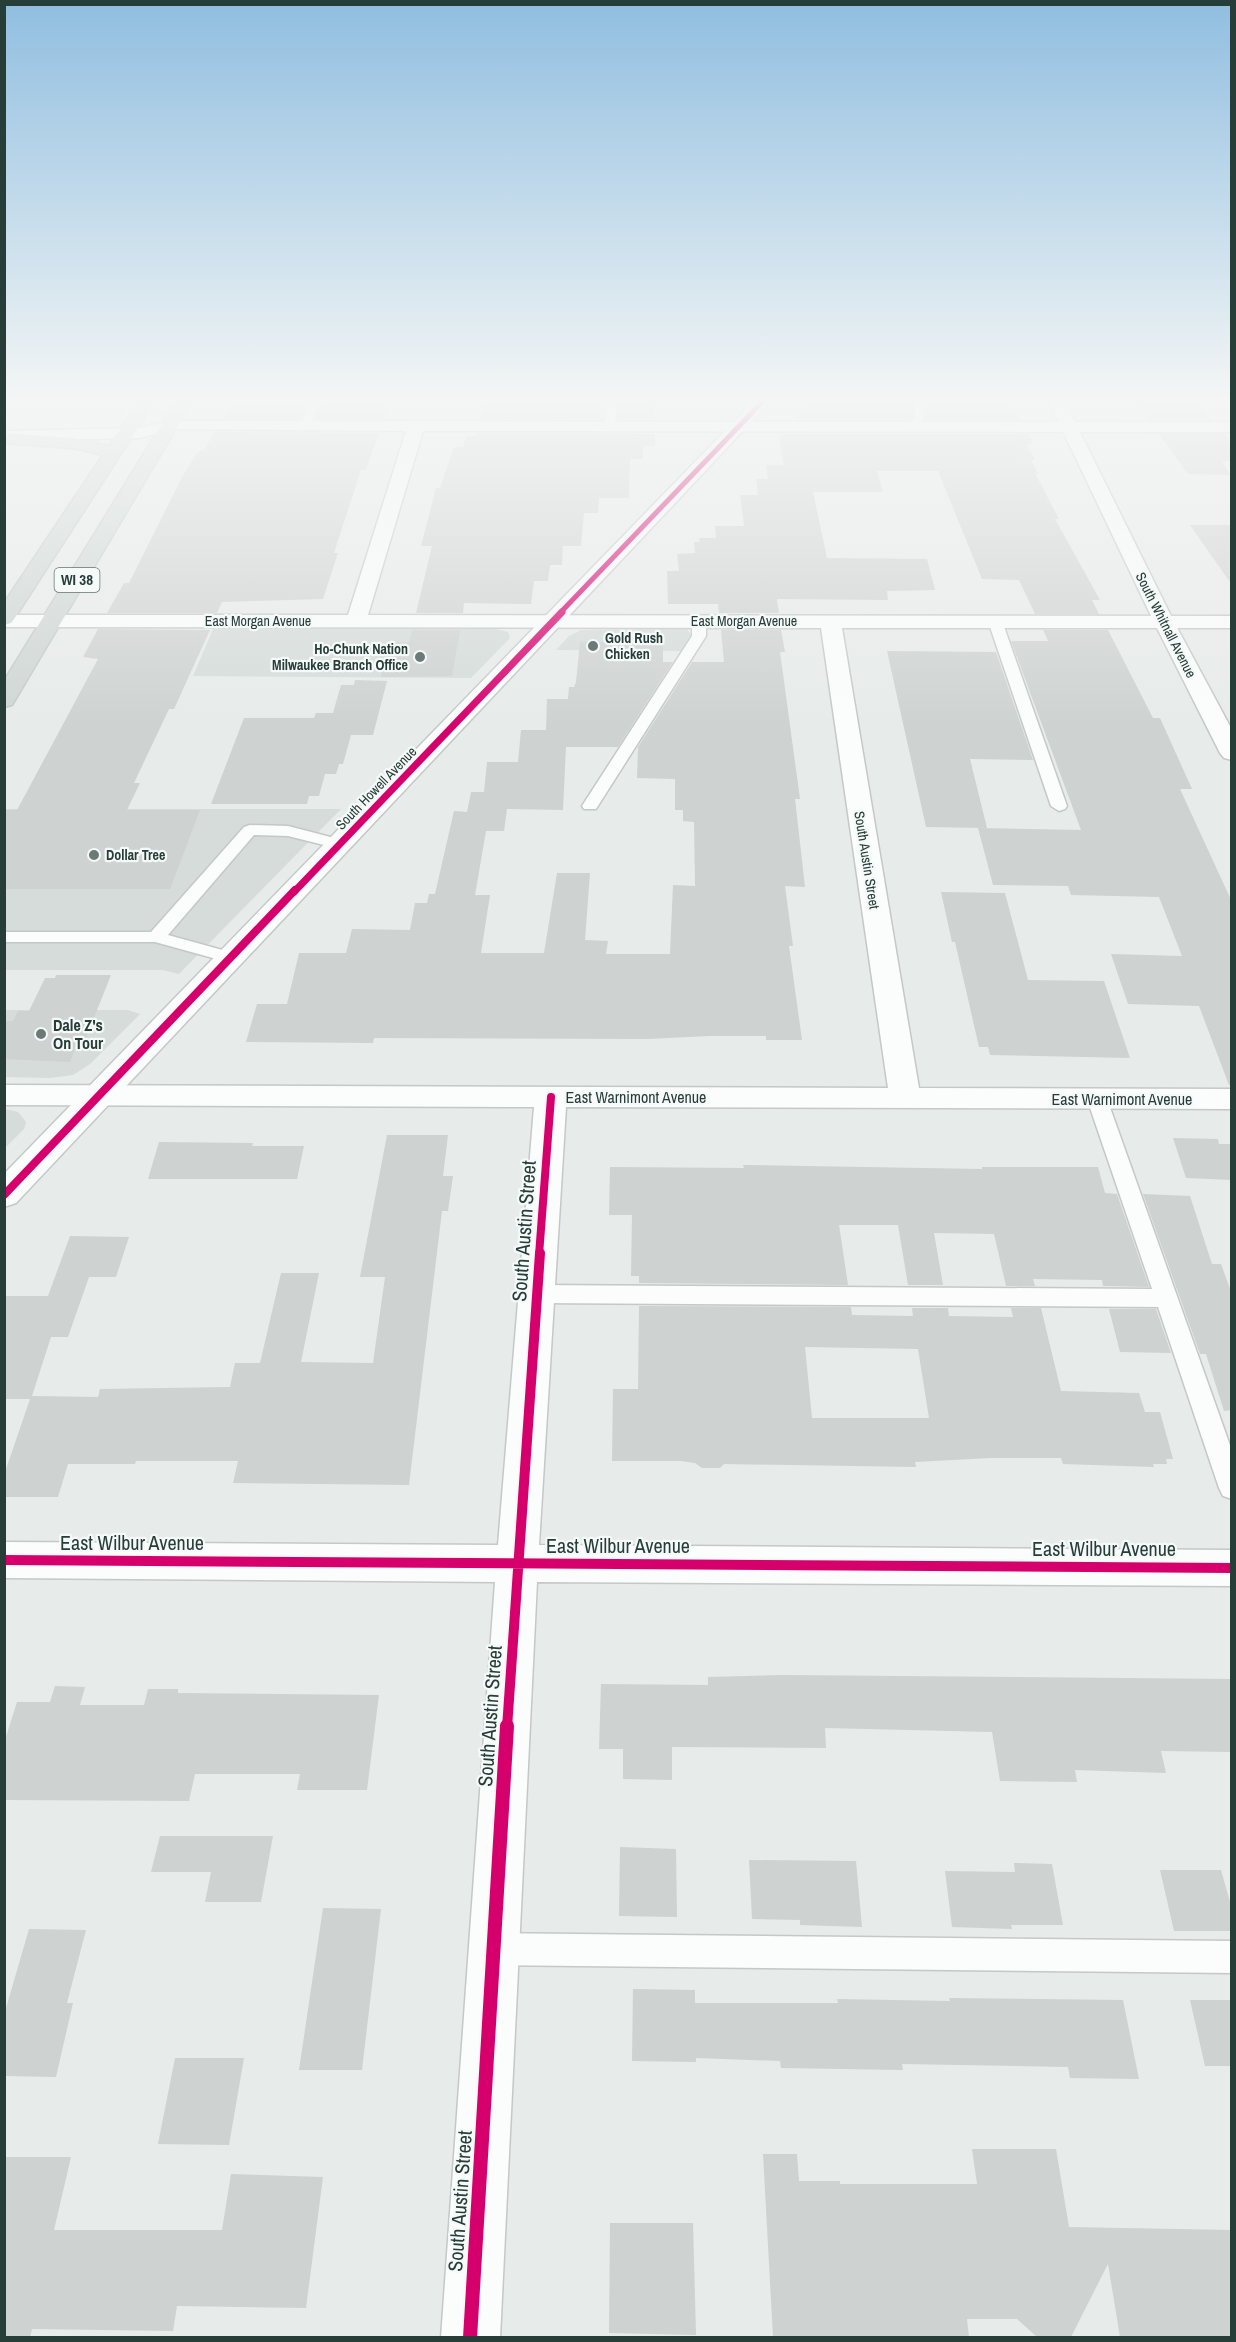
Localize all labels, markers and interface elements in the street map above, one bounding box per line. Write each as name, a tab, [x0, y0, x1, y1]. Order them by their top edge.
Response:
road number: WI 38	[54, 568, 100, 592]
street label: South Whitnall Avenue	[1132, 569, 1200, 681]
street label: East Morgan Avenue	[205, 612, 311, 630]
street label: East Morgan Avenue	[691, 612, 797, 630]
place label: Gold Rush Chicken	[605, 629, 663, 663]
marker: Gold Rush Chicken	[586, 639, 600, 653]
place label: Ho-Chunk Nation Milwaukee Branch Office	[272, 640, 408, 674]
marker: Ho-Chunk Nation Milwaukee Branch Office	[413, 650, 427, 664]
street label: South Howell Avenue	[332, 743, 420, 833]
street label: South Austin Street	[850, 810, 884, 910]
place label: Dollar Tree	[106, 846, 165, 864]
marker: Dollar Tree	[87, 848, 101, 862]
place label: Dale Z's On Tour	[53, 1014, 104, 1054]
marker: Dale Z's On Tour	[34, 1027, 48, 1041]
street label: East Warnimont Avenue	[566, 1086, 706, 1108]
street label: East Warnimont Avenue	[1052, 1088, 1192, 1110]
street label: South Austin Street	[505, 1159, 542, 1302]
street label: East Wilbur Avenue	[60, 1529, 204, 1556]
street label: East Wilbur Avenue	[546, 1532, 690, 1559]
street label: East Wilbur Avenue	[1032, 1535, 1176, 1562]
street label: South Austin Street	[471, 1644, 508, 1787]
street label: South Austin Street	[441, 2129, 478, 2272]

